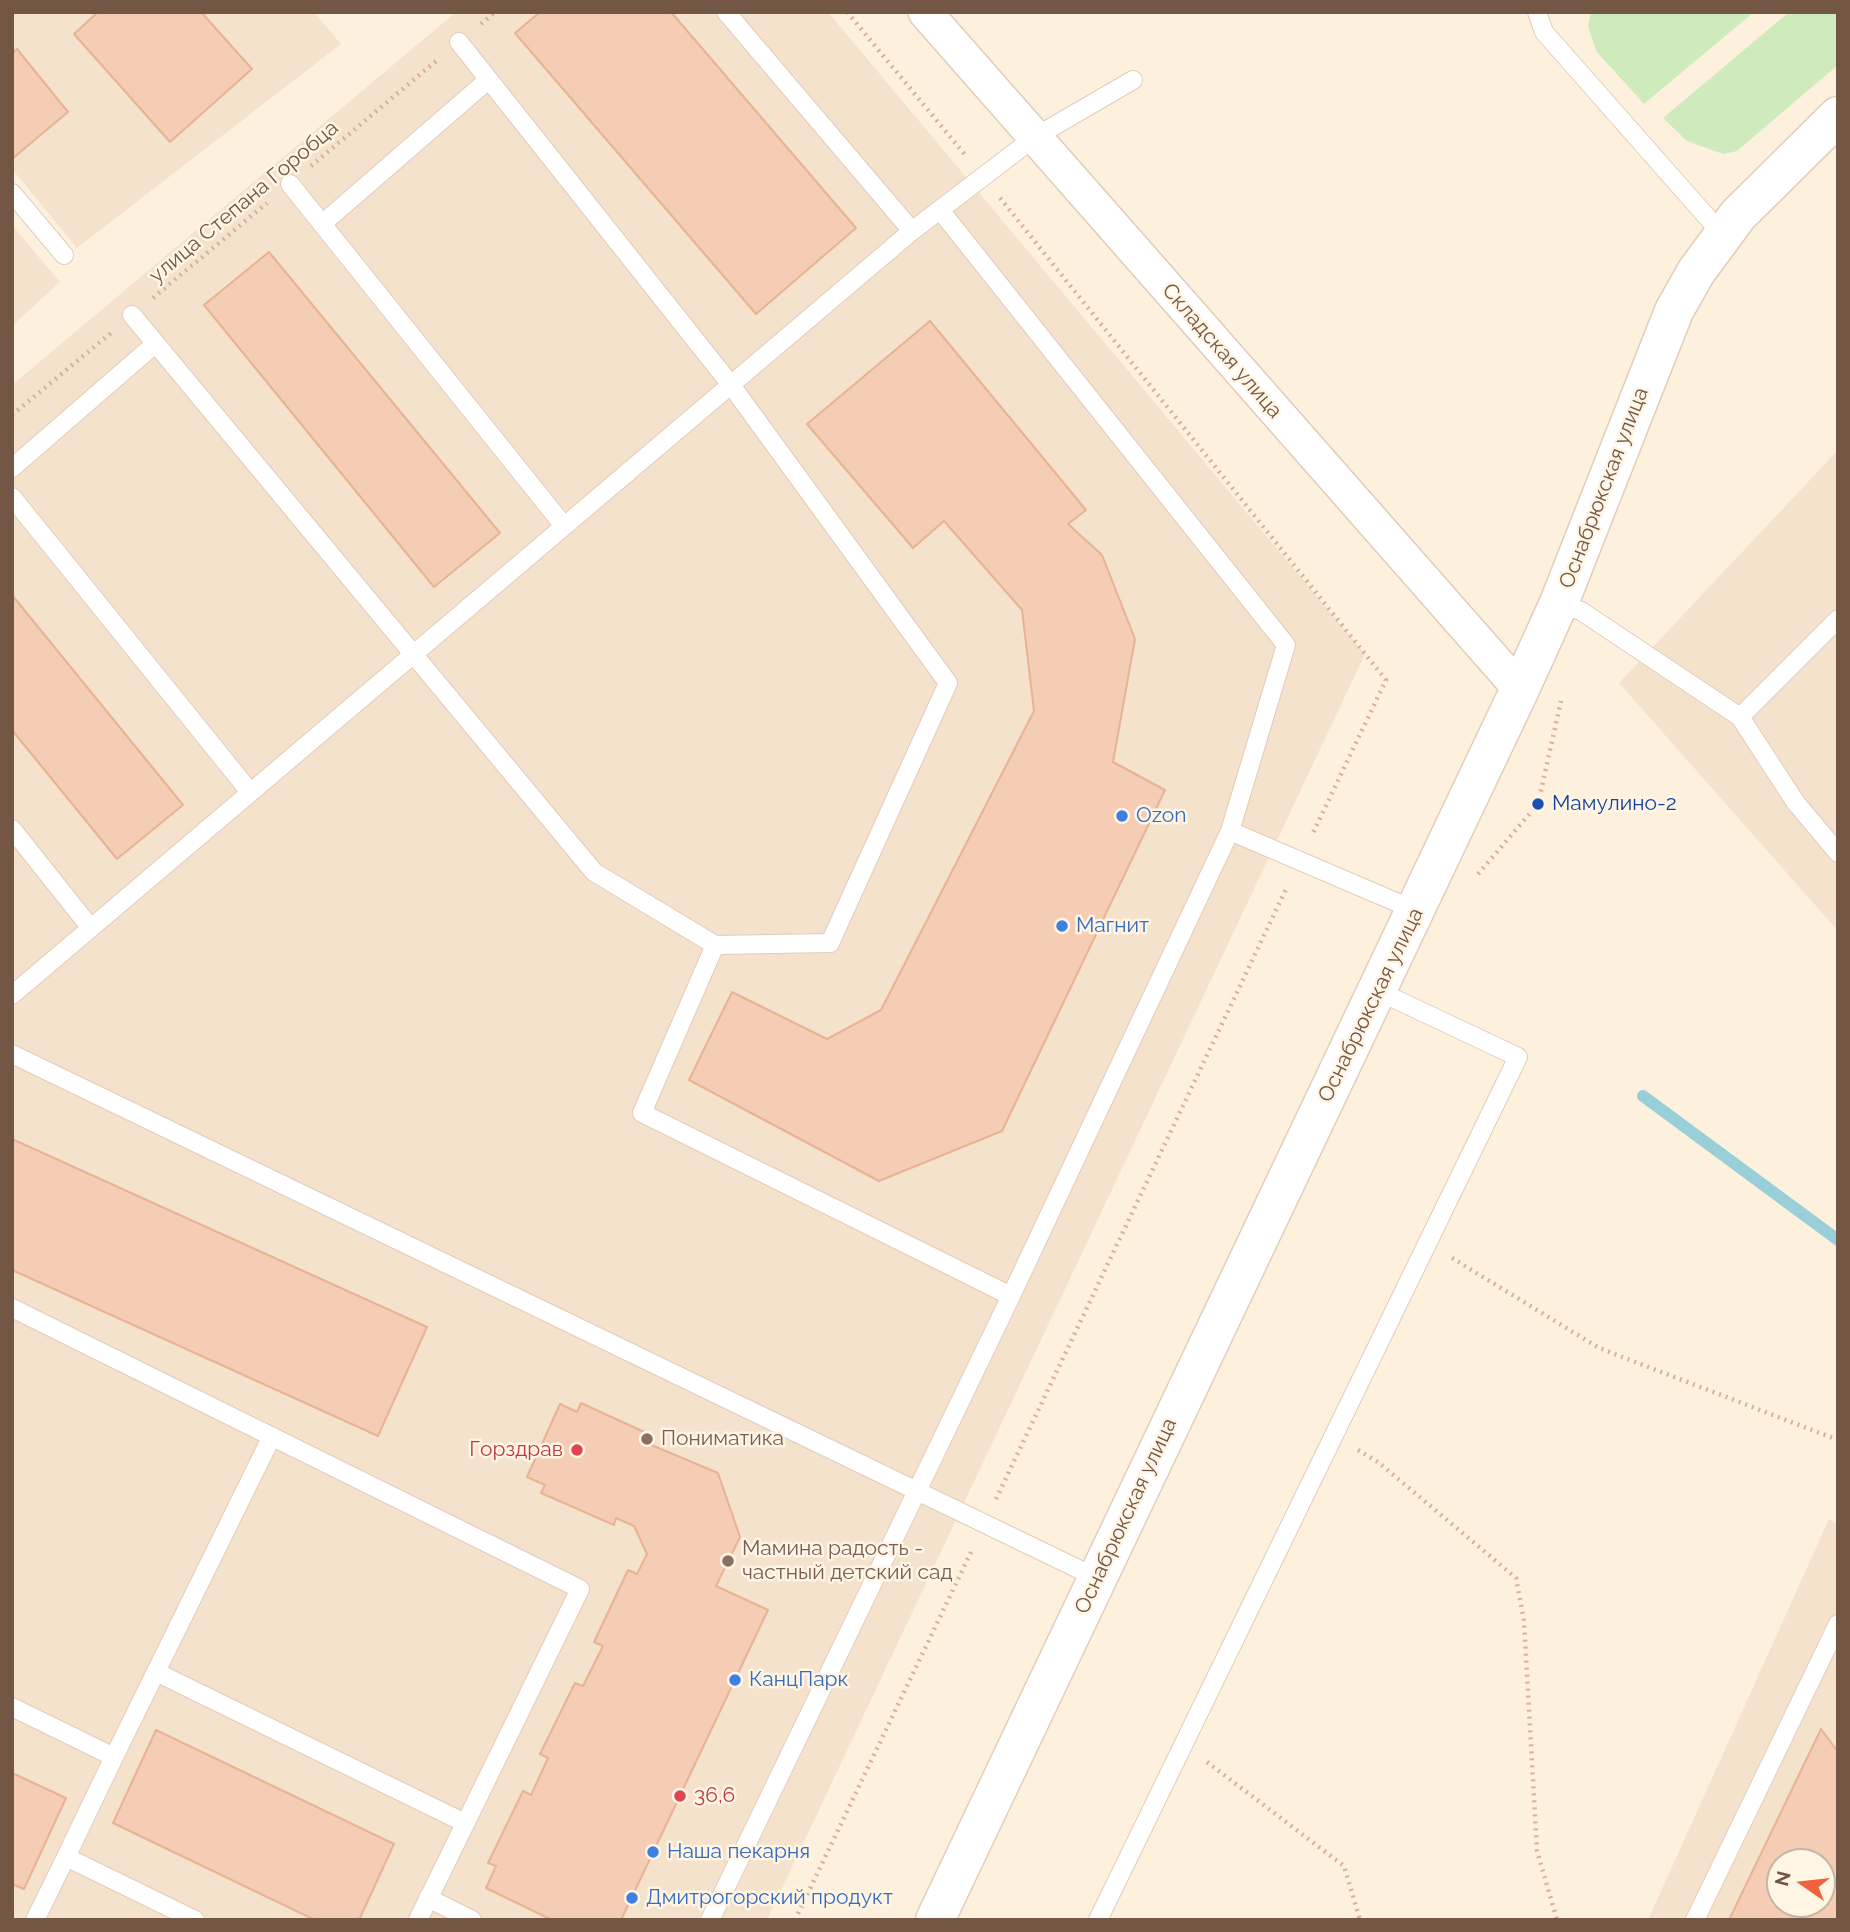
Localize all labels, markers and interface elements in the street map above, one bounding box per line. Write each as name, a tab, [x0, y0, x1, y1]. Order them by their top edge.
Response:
street label: улица Степана Горобца	[144, 116, 344, 288]
street label: Складская улица	[1157, 278, 1287, 424]
street label: Оснабрюкская улица	[1554, 384, 1654, 592]
place label: Мамулино-2	[1552, 791, 1677, 817]
marker: Мамулино-2	[1530, 796, 1546, 812]
place label: Ozon	[1136, 803, 1187, 829]
marker: Ozon	[1114, 808, 1130, 824]
street label: Оснабрюкская улица	[1313, 904, 1429, 1106]
place label: Магнит	[1076, 913, 1149, 939]
marker: Магнит	[1054, 918, 1070, 934]
street label: Оснабрюкская улица	[1070, 1414, 1182, 1618]
place label: Пониматика	[661, 1426, 784, 1452]
marker: Пониматика	[639, 1431, 655, 1447]
place label: Горздрав	[469, 1437, 563, 1463]
marker: Горздрав	[569, 1442, 585, 1458]
place label: Мамина радость - частный детский сад	[742, 1536, 953, 1586]
marker: Мамина радость - частный детский сад	[720, 1553, 736, 1569]
place label: КанцПарк	[749, 1667, 848, 1693]
marker: КанцПарк	[727, 1672, 743, 1688]
place label: 36,6	[694, 1783, 735, 1809]
marker: 36,6	[672, 1788, 688, 1804]
place label: Наша пекарня	[667, 1839, 810, 1865]
marker: Наша пекарня	[645, 1844, 661, 1860]
north arrow	[1766, 1848, 1836, 1918]
text: N	[1770, 1869, 1795, 1888]
place label: Дмитрогорский продукт	[646, 1885, 893, 1911]
marker: Дмитрогорский продукт	[624, 1890, 640, 1906]

